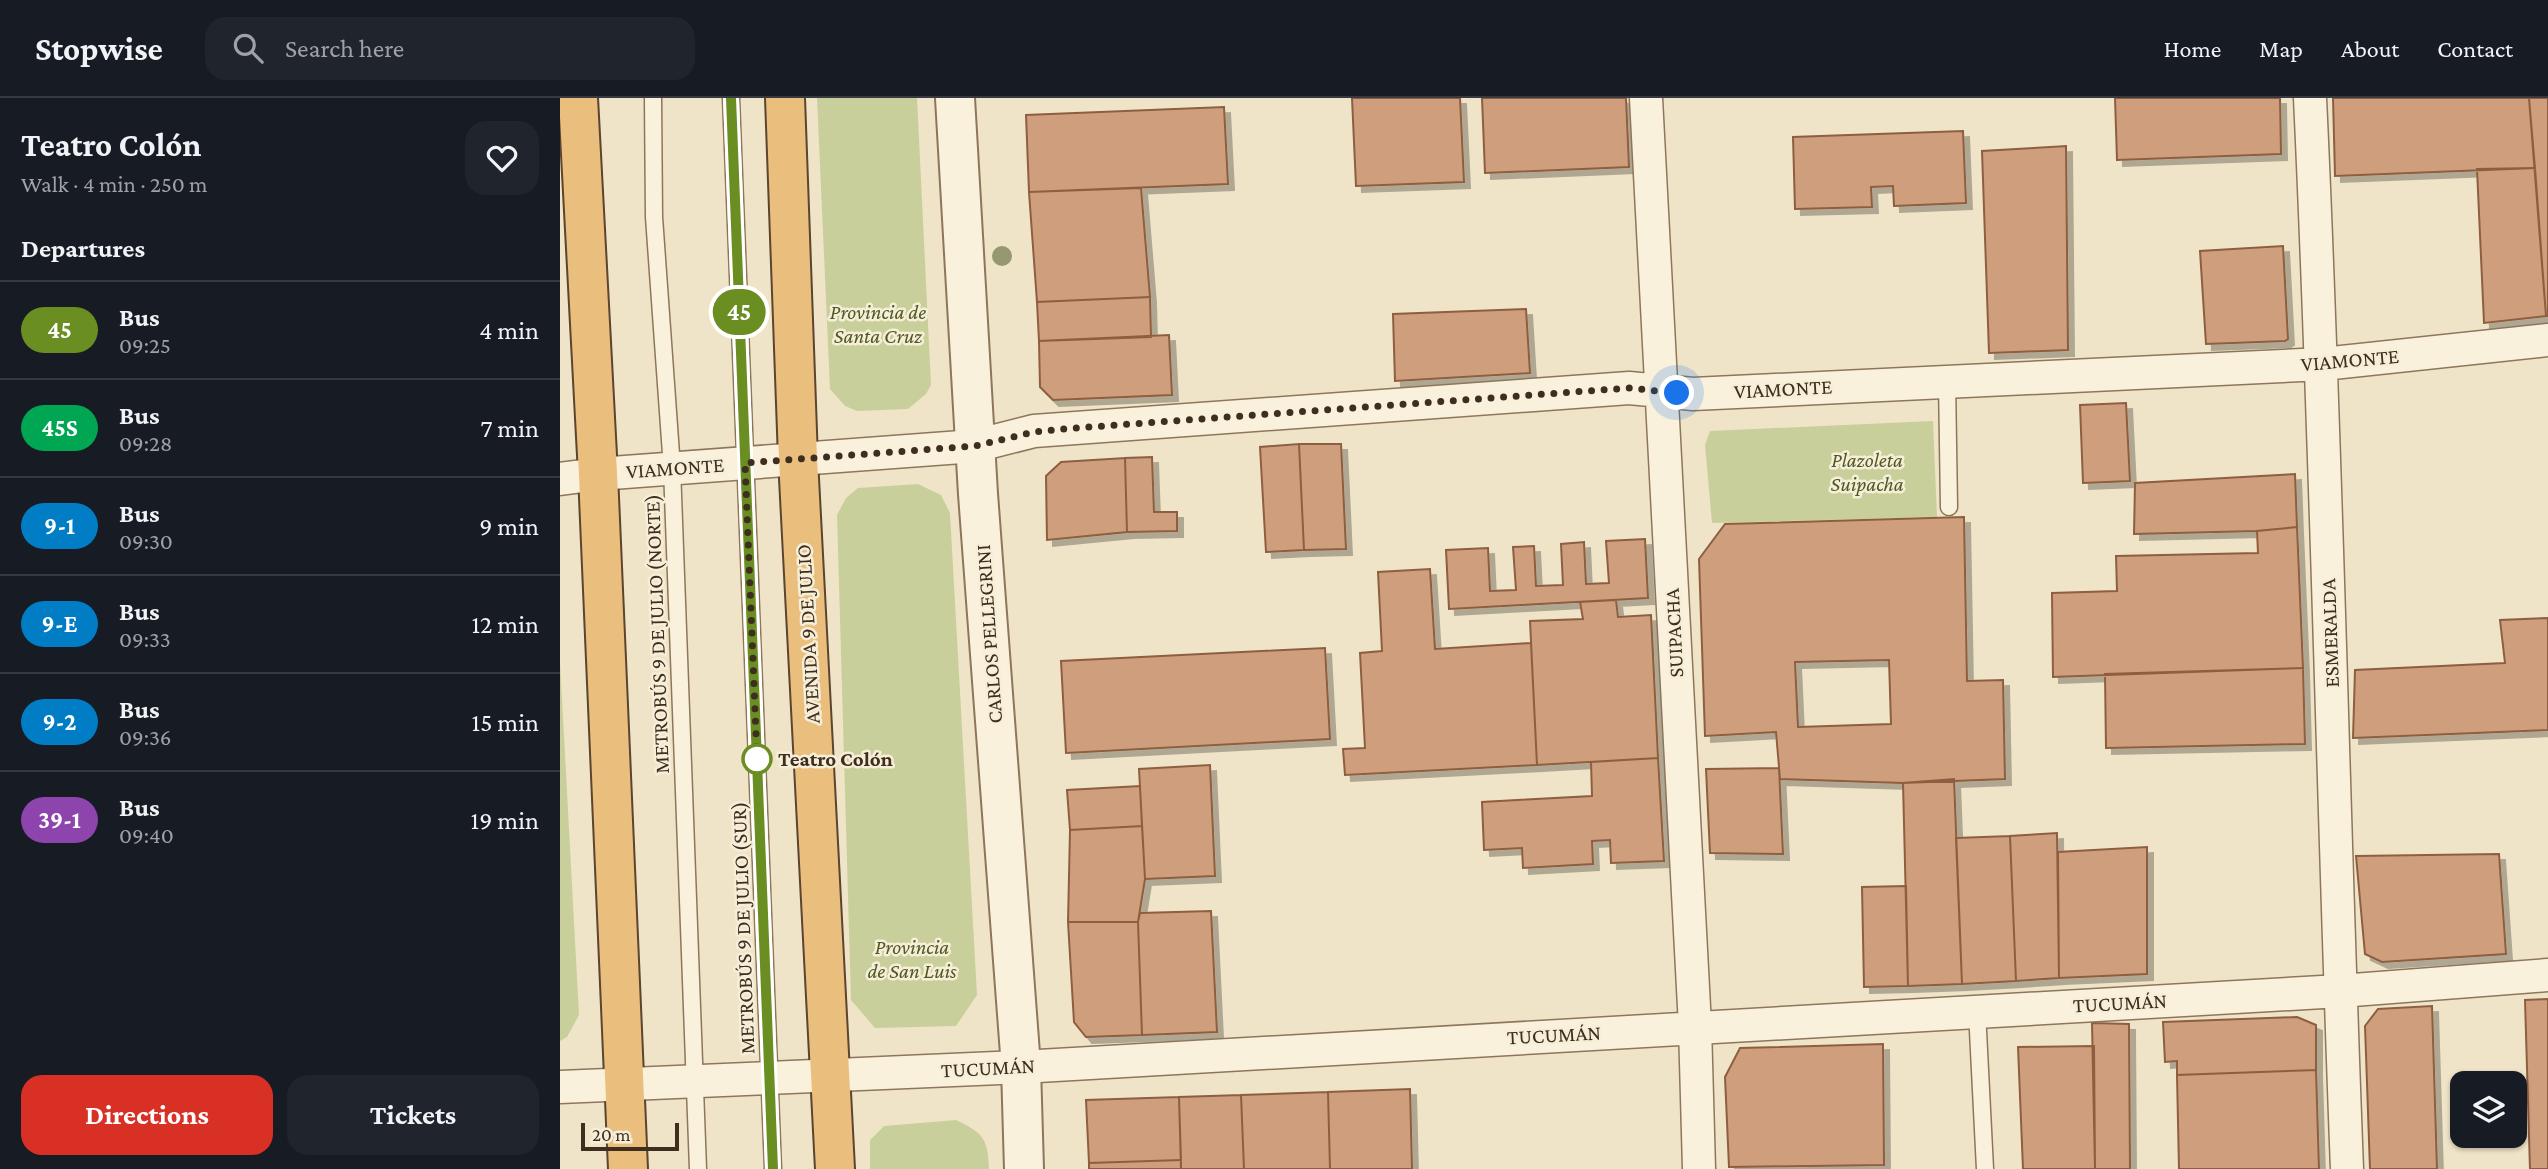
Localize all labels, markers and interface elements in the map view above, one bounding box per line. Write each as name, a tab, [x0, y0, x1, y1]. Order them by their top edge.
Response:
search box	[205, 17, 695, 80]
icon: search	[229, 29, 267, 67]
text: Stopwise	[35, 30, 163, 67]
text: Search here	[285, 34, 404, 63]
text: Home	[2164, 35, 2221, 62]
text: Map	[2259, 35, 2303, 62]
text: About	[2341, 35, 2399, 62]
text: Contact	[2437, 35, 2513, 62]
button: heart	[465, 121, 539, 195]
text: Teatro Colón	[21, 126, 201, 163]
text: Walk · 4 min · 250 m	[21, 171, 208, 197]
text: Departures	[21, 234, 145, 263]
line badge: 45	[708, 289, 770, 335]
text: 45	[727, 298, 751, 325]
park label: Provincia de Santa Cruz	[830, 300, 926, 348]
text: Bus	[119, 303, 160, 332]
text: 45	[47, 316, 72, 343]
text: 4 min	[479, 316, 539, 345]
text: 09:25	[119, 332, 171, 358]
street label: VIAMONTE	[2300, 344, 2400, 376]
street label: VIAMONTE	[1733, 374, 1833, 404]
your location	[1659, 375, 1694, 410]
text: Bus	[119, 401, 160, 430]
text: 45S	[41, 414, 78, 441]
text: 7 min	[480, 414, 539, 443]
text: 09:28	[119, 430, 172, 456]
park label: Plazoleta Suipacha	[1830, 448, 1904, 496]
street label: VIAMONTE	[625, 453, 725, 483]
street label: METROBÚS 9 DE JULIO (NORTE)	[640, 494, 674, 774]
text: Bus	[119, 499, 160, 528]
text: 9-1	[44, 512, 75, 539]
text: 9 min	[479, 512, 539, 541]
text: 09:30	[119, 528, 173, 554]
street label: AVENIDA 9 DE JULIO	[791, 544, 825, 724]
street label: CARLOS PELLEGRINI	[971, 544, 1007, 724]
street label: ESMERALDA	[2316, 578, 2344, 688]
street label: SUIPACHA	[1660, 588, 1688, 678]
text: Bus	[119, 597, 160, 626]
text: 9-E	[42, 610, 77, 637]
text: 12 min	[471, 610, 539, 639]
text: 09:33	[119, 626, 171, 652]
text: Bus	[119, 695, 160, 724]
text: 9-2	[42, 708, 77, 735]
text: 15 min	[472, 708, 539, 737]
text: 09:36	[119, 724, 172, 750]
marker: Teatro Colón	[742, 744, 772, 774]
place label: Teatro Colón	[778, 747, 893, 771]
text: Bus	[119, 793, 160, 822]
street label: METROBÚS 9 DE JULIO (SUR)	[727, 801, 759, 1055]
text: 39-1	[38, 806, 81, 833]
text: 19 min	[471, 806, 539, 835]
text: 09:40	[119, 822, 174, 848]
park label: Provincia de San Luis	[867, 935, 957, 983]
street label: TUCUMÁN	[2072, 989, 2168, 1017]
street label: TUCUMÁN	[1506, 1021, 1602, 1049]
street label: TUCUMÁN	[940, 1054, 1036, 1082]
map controls	[2450, 1071, 2527, 1148]
button: layers	[2450, 1071, 2527, 1148]
button: Directions	[21, 1075, 273, 1155]
button: Tickets	[287, 1075, 539, 1155]
scale bar	[581, 1120, 679, 1152]
text: 20 m	[592, 1124, 631, 1145]

